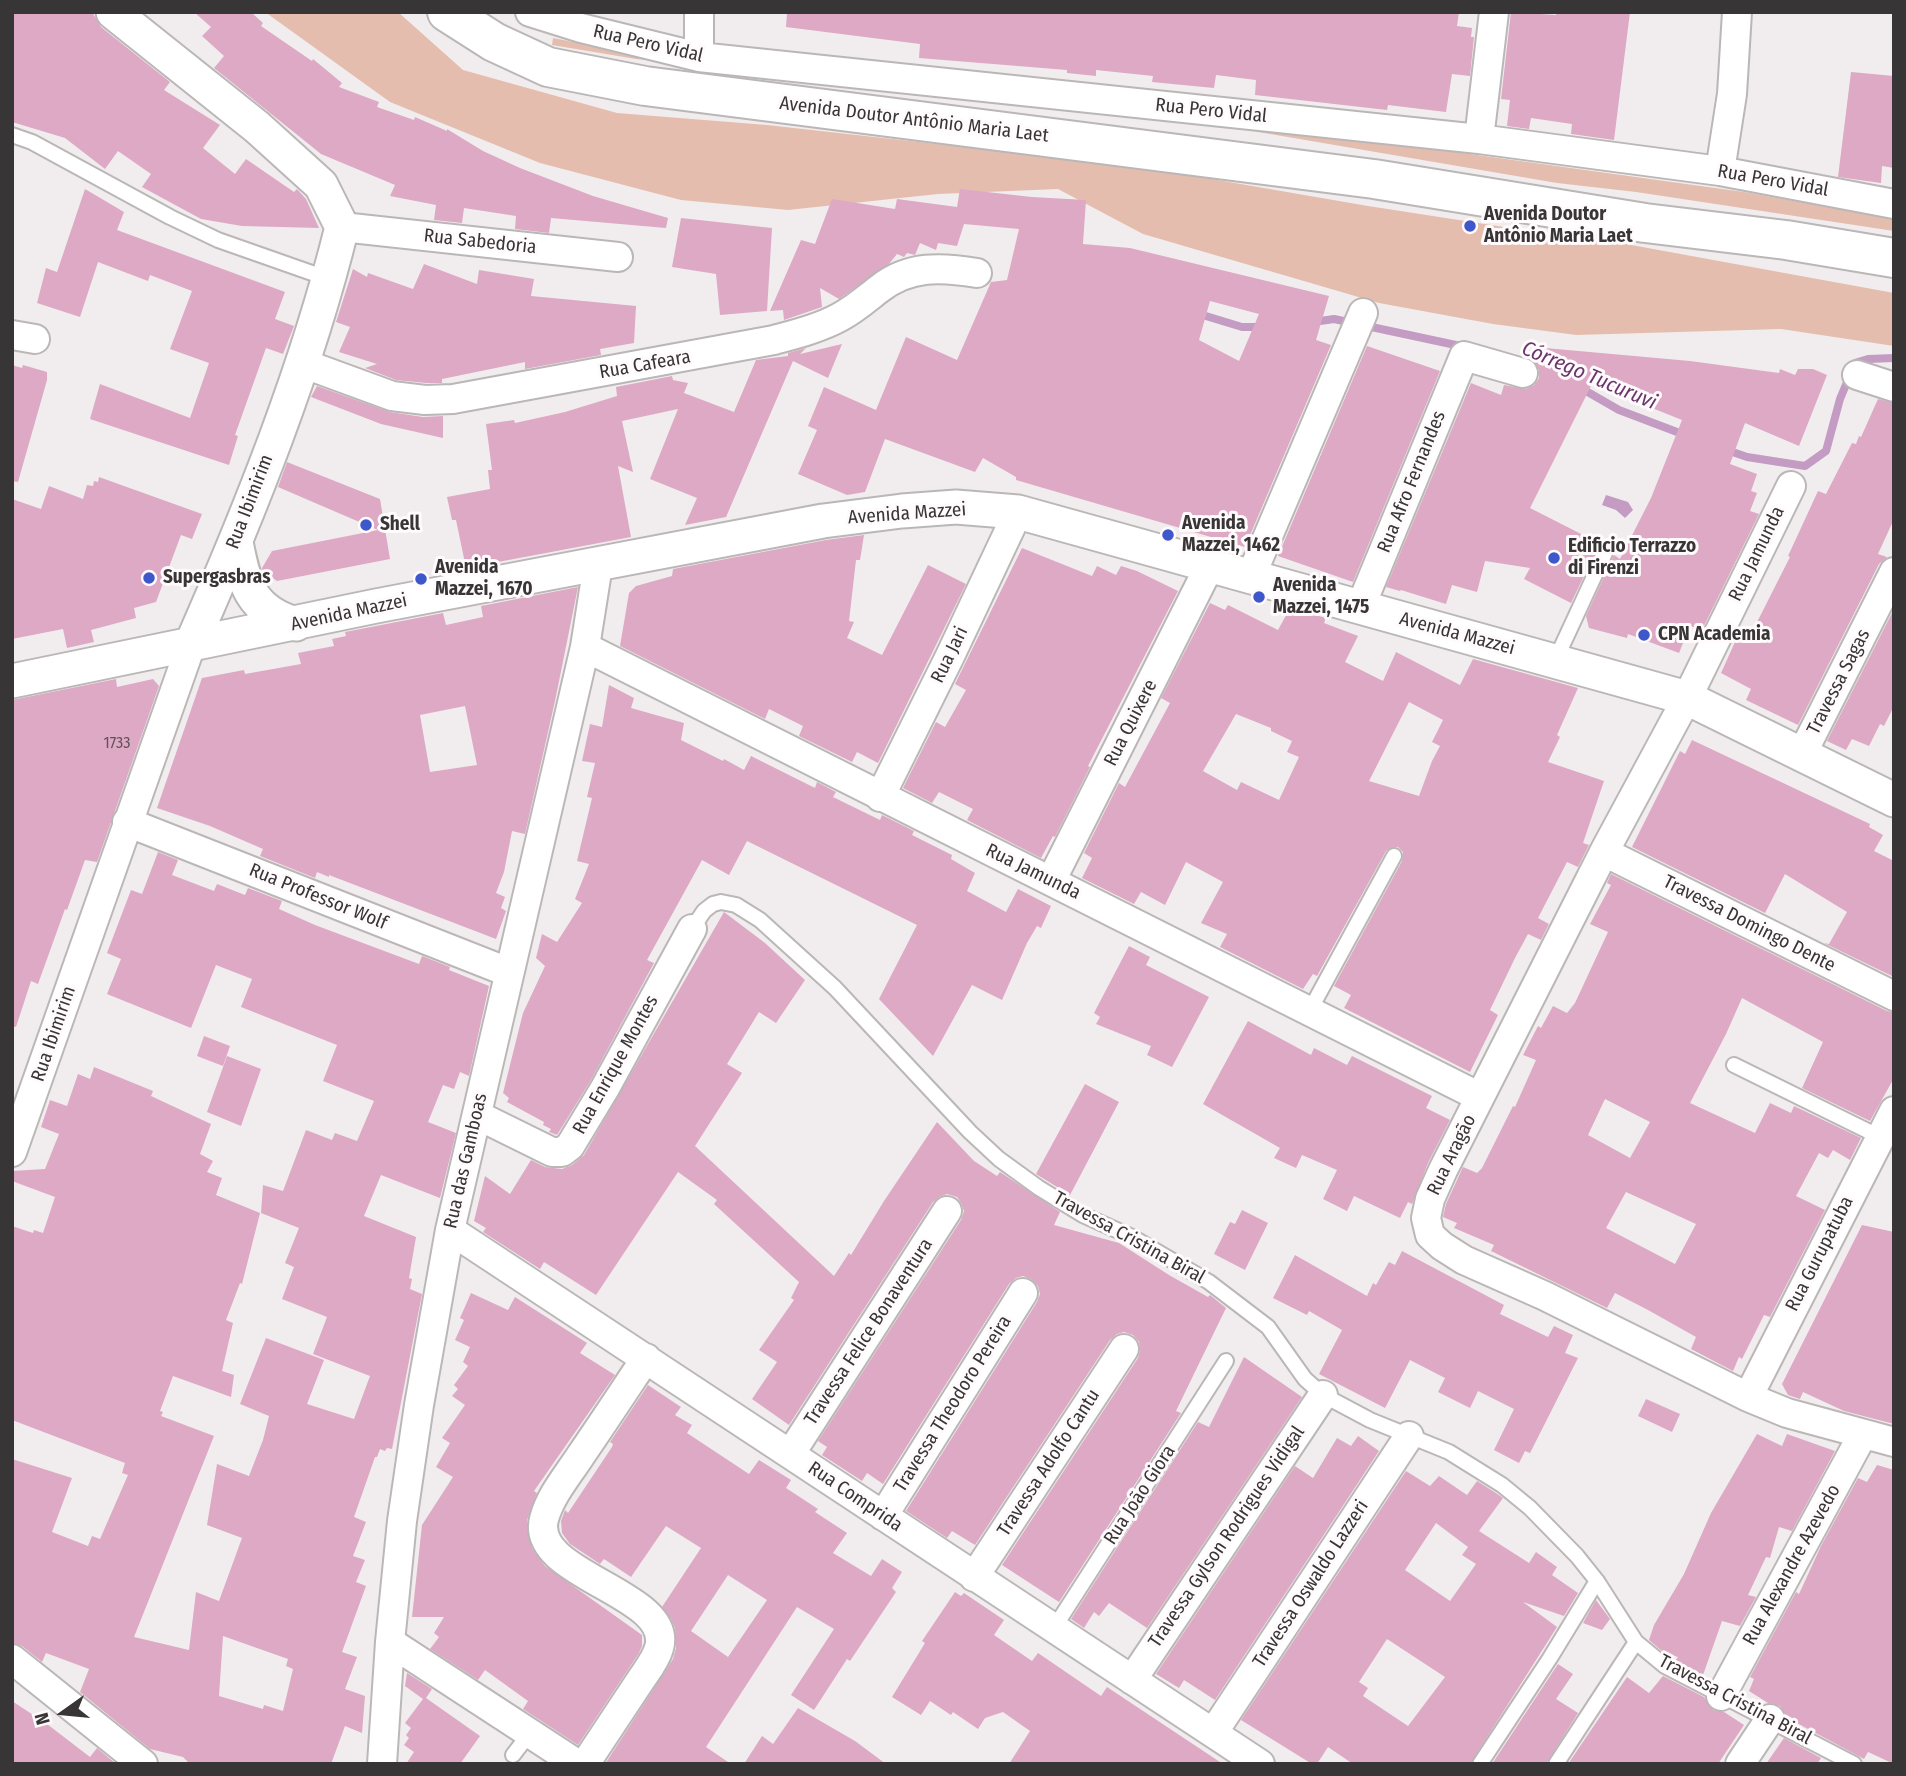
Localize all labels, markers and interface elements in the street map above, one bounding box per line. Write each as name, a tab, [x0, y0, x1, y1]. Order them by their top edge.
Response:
street label: Rua Pero Vidal	[591, 20, 705, 68]
street label: Avenida Doutor Antônio Maria Laet	[778, 92, 1050, 148]
street label: Rua Pero Vidal	[1154, 94, 1268, 128]
street label: Rua Pero Vidal	[1716, 160, 1830, 202]
place label: Avenida Doutor Antônio Maria Laet	[1484, 204, 1633, 248]
marker: Avenida Doutor Antônio Maria Laet	[1462, 218, 1478, 234]
street label: Rua Sabedoria	[423, 225, 537, 259]
water label: Córrego Tucuruvi	[1518, 336, 1660, 416]
street label: Rua Cafeara	[598, 346, 692, 384]
street label: Rua Afro Fernandes	[1373, 408, 1451, 556]
street label: Rua Ibimirim	[222, 452, 278, 552]
street label: Avenida Mazzei	[847, 498, 967, 530]
street label: Rua Jamunda	[1724, 503, 1790, 605]
place label: Avenida Mazzei, 1462	[1182, 513, 1280, 557]
place label: Shell	[380, 514, 420, 536]
marker: Shell	[358, 517, 374, 533]
marker: Avenida Mazzei, 1462	[1160, 527, 1176, 543]
place label: Edificio Terrazzo di Firenzi	[1568, 536, 1696, 580]
marker: Edificio Terrazzo di Firenzi	[1546, 550, 1562, 566]
place label: Avenida Mazzei, 1670	[435, 557, 533, 601]
place label: Supergasbras	[163, 567, 271, 589]
marker: Supergasbras	[141, 570, 157, 586]
marker: Avenida Mazzei, 1670	[413, 571, 429, 587]
place label: Avenida Mazzei, 1475	[1273, 575, 1369, 619]
marker: Avenida Mazzei, 1475	[1251, 589, 1267, 605]
street label: Avenida Mazzei	[289, 590, 409, 636]
street label: Avenida Mazzei	[1397, 608, 1517, 660]
street label: Rua Jari	[927, 623, 973, 687]
place label: CPN Academia	[1658, 624, 1770, 646]
street label: Travessa Sagas	[1803, 626, 1875, 738]
marker: CPN Academia	[1636, 627, 1652, 643]
street label: Rua Quixere	[1100, 676, 1162, 770]
house number: 1733	[103, 734, 131, 754]
street label: Rua Jamunda	[982, 839, 1084, 905]
street label: Rua Professor Wolf	[246, 859, 390, 935]
street label: Travessa Domingo Dente	[1659, 871, 1839, 977]
street label: Rua Ibimirim	[27, 983, 81, 1085]
street label: Rua Enrique Montes	[568, 992, 664, 1138]
street label: Rua das Gamboas	[439, 1091, 493, 1231]
street label: Rua Aragão	[1423, 1111, 1481, 1199]
street label: Travessa Cristina Biral	[1049, 1187, 1209, 1289]
street label: Rua Gurupatuba	[1781, 1193, 1859, 1315]
street label: Travessa Felice Bonaventura	[800, 1234, 938, 1430]
street label: Travessa Theodoro Pereira	[889, 1311, 1017, 1497]
street label: Travessa Adolfo Cantu	[993, 1385, 1105, 1541]
street label: Travessa Gylson Rodrigues Vidigal	[1144, 1422, 1310, 1652]
street label: Rua João Giora	[1099, 1441, 1181, 1549]
street label: Rua Comprida	[803, 1457, 907, 1537]
street label: Rua Alexandre Azevedo	[1738, 1481, 1846, 1649]
street label: Travessa Oswaldo Lazzeri	[1248, 1496, 1374, 1672]
street label: Travessa Cristina Biral	[1655, 1650, 1815, 1750]
north arrow	[28, 1678, 98, 1748]
text: N	[30, 1710, 55, 1727]

